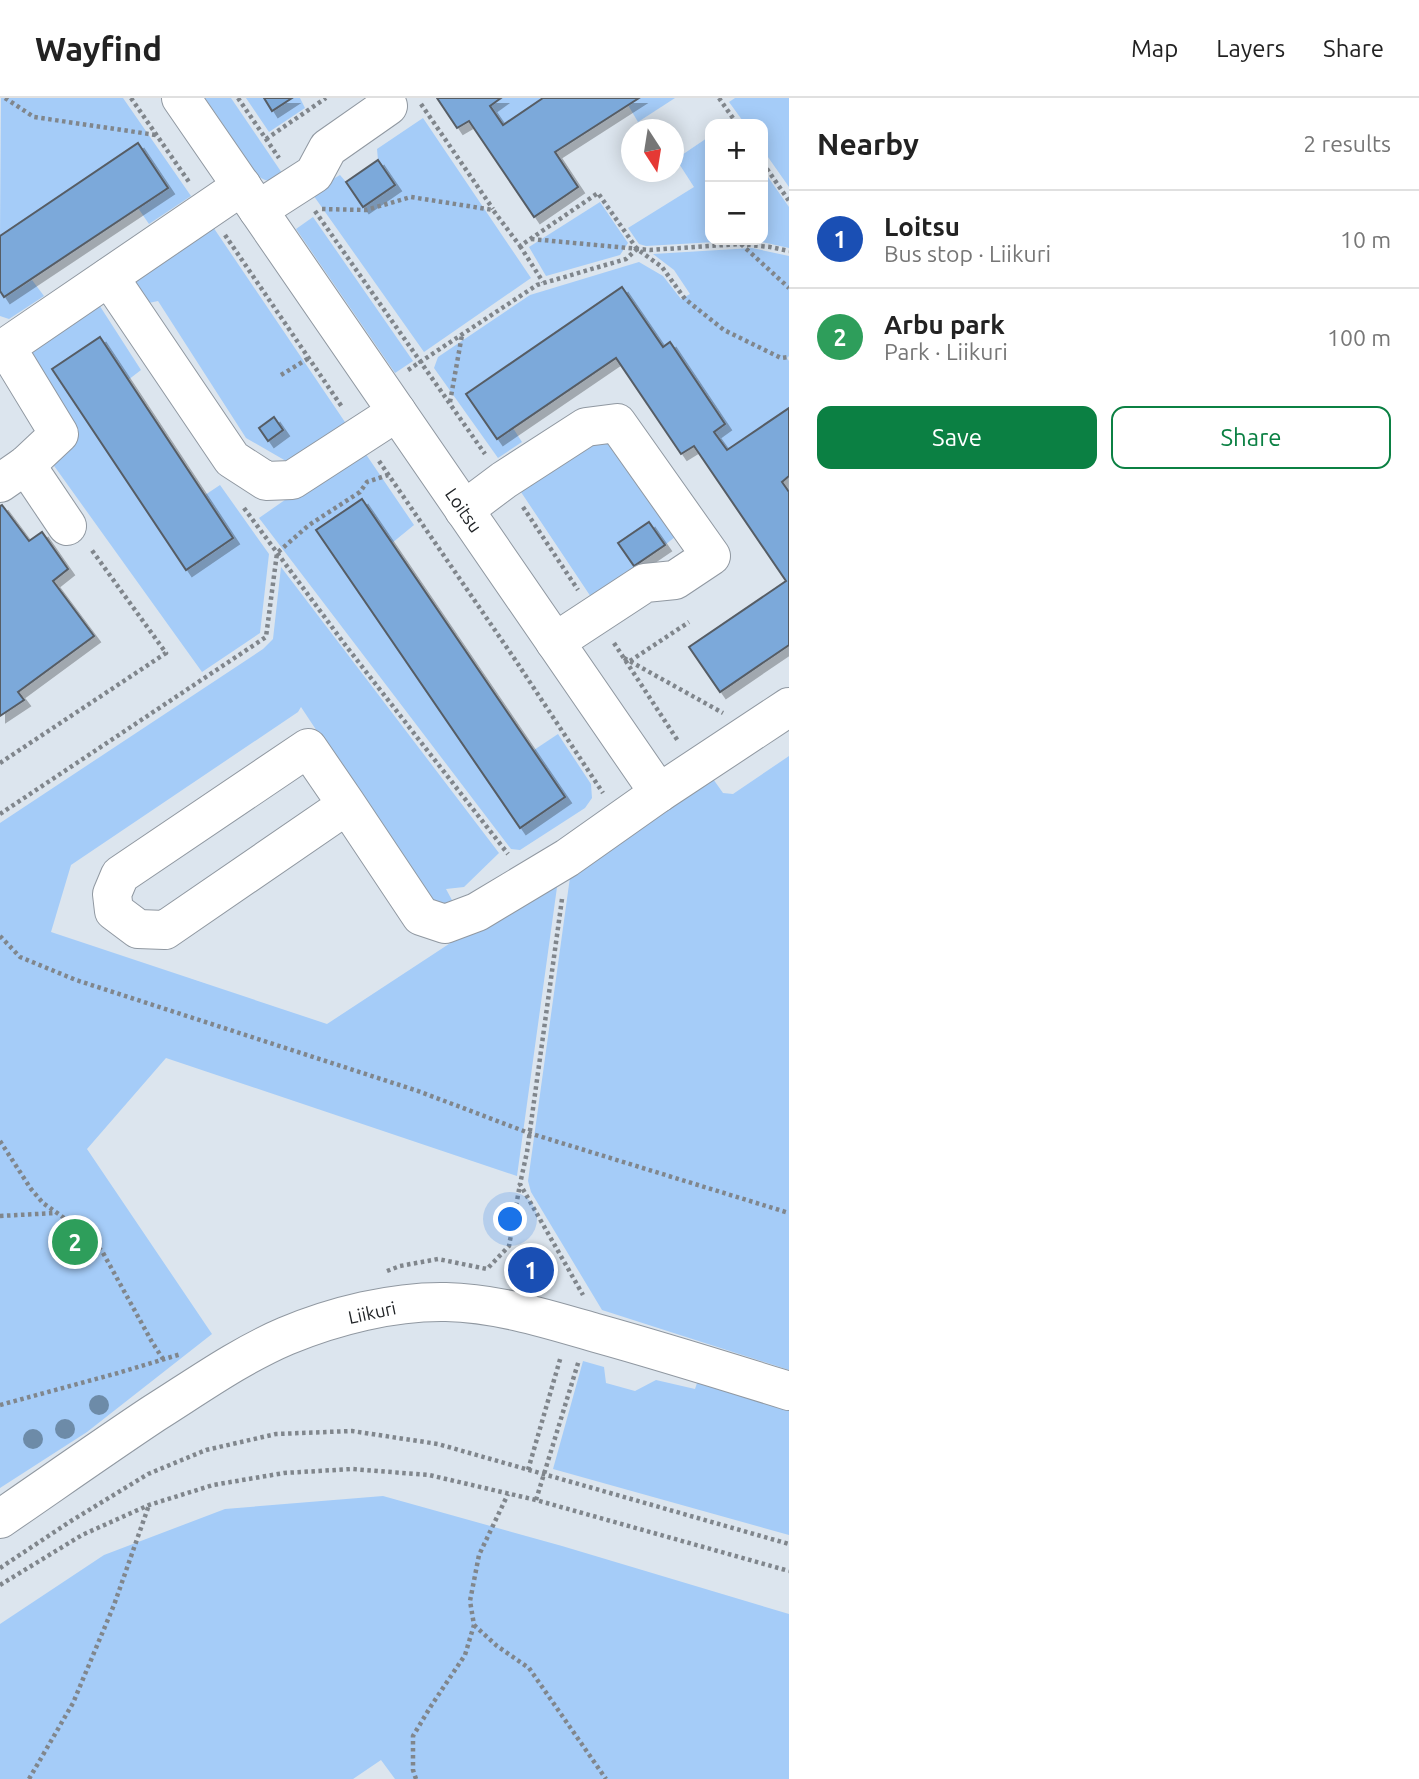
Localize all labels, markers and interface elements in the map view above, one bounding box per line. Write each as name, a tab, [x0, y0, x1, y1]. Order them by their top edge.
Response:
text: Wayfind	[35, 30, 162, 67]
text: Map	[1131, 35, 1178, 62]
text: Layers	[1216, 35, 1285, 62]
text: Share	[1323, 35, 1384, 62]
north arrow	[621, 119, 684, 182]
map controls	[705, 119, 768, 245]
button: +	[705, 119, 768, 182]
text: Nearby	[817, 127, 919, 161]
text: 2 results	[1303, 131, 1391, 156]
button: −	[705, 182, 768, 245]
text: Loitsu	[884, 212, 960, 241]
text: 1	[834, 227, 846, 252]
text: 10 m	[1340, 227, 1391, 252]
text: Bus stop · Liikuri	[884, 241, 1051, 266]
text: Arbu park	[884, 310, 1005, 339]
text: 2	[834, 325, 846, 350]
text: 100 m	[1327, 325, 1391, 350]
text: Park · Liikuri	[884, 339, 1008, 364]
button: Save	[817, 406, 1097, 469]
button: Share	[1111, 406, 1391, 469]
street label: Loitsu	[442, 484, 486, 536]
your location	[493, 1202, 527, 1236]
pin: 2	[52, 1216, 98, 1268]
pin: 1	[508, 1244, 554, 1296]
street label: Liikuri	[346, 1297, 398, 1327]

